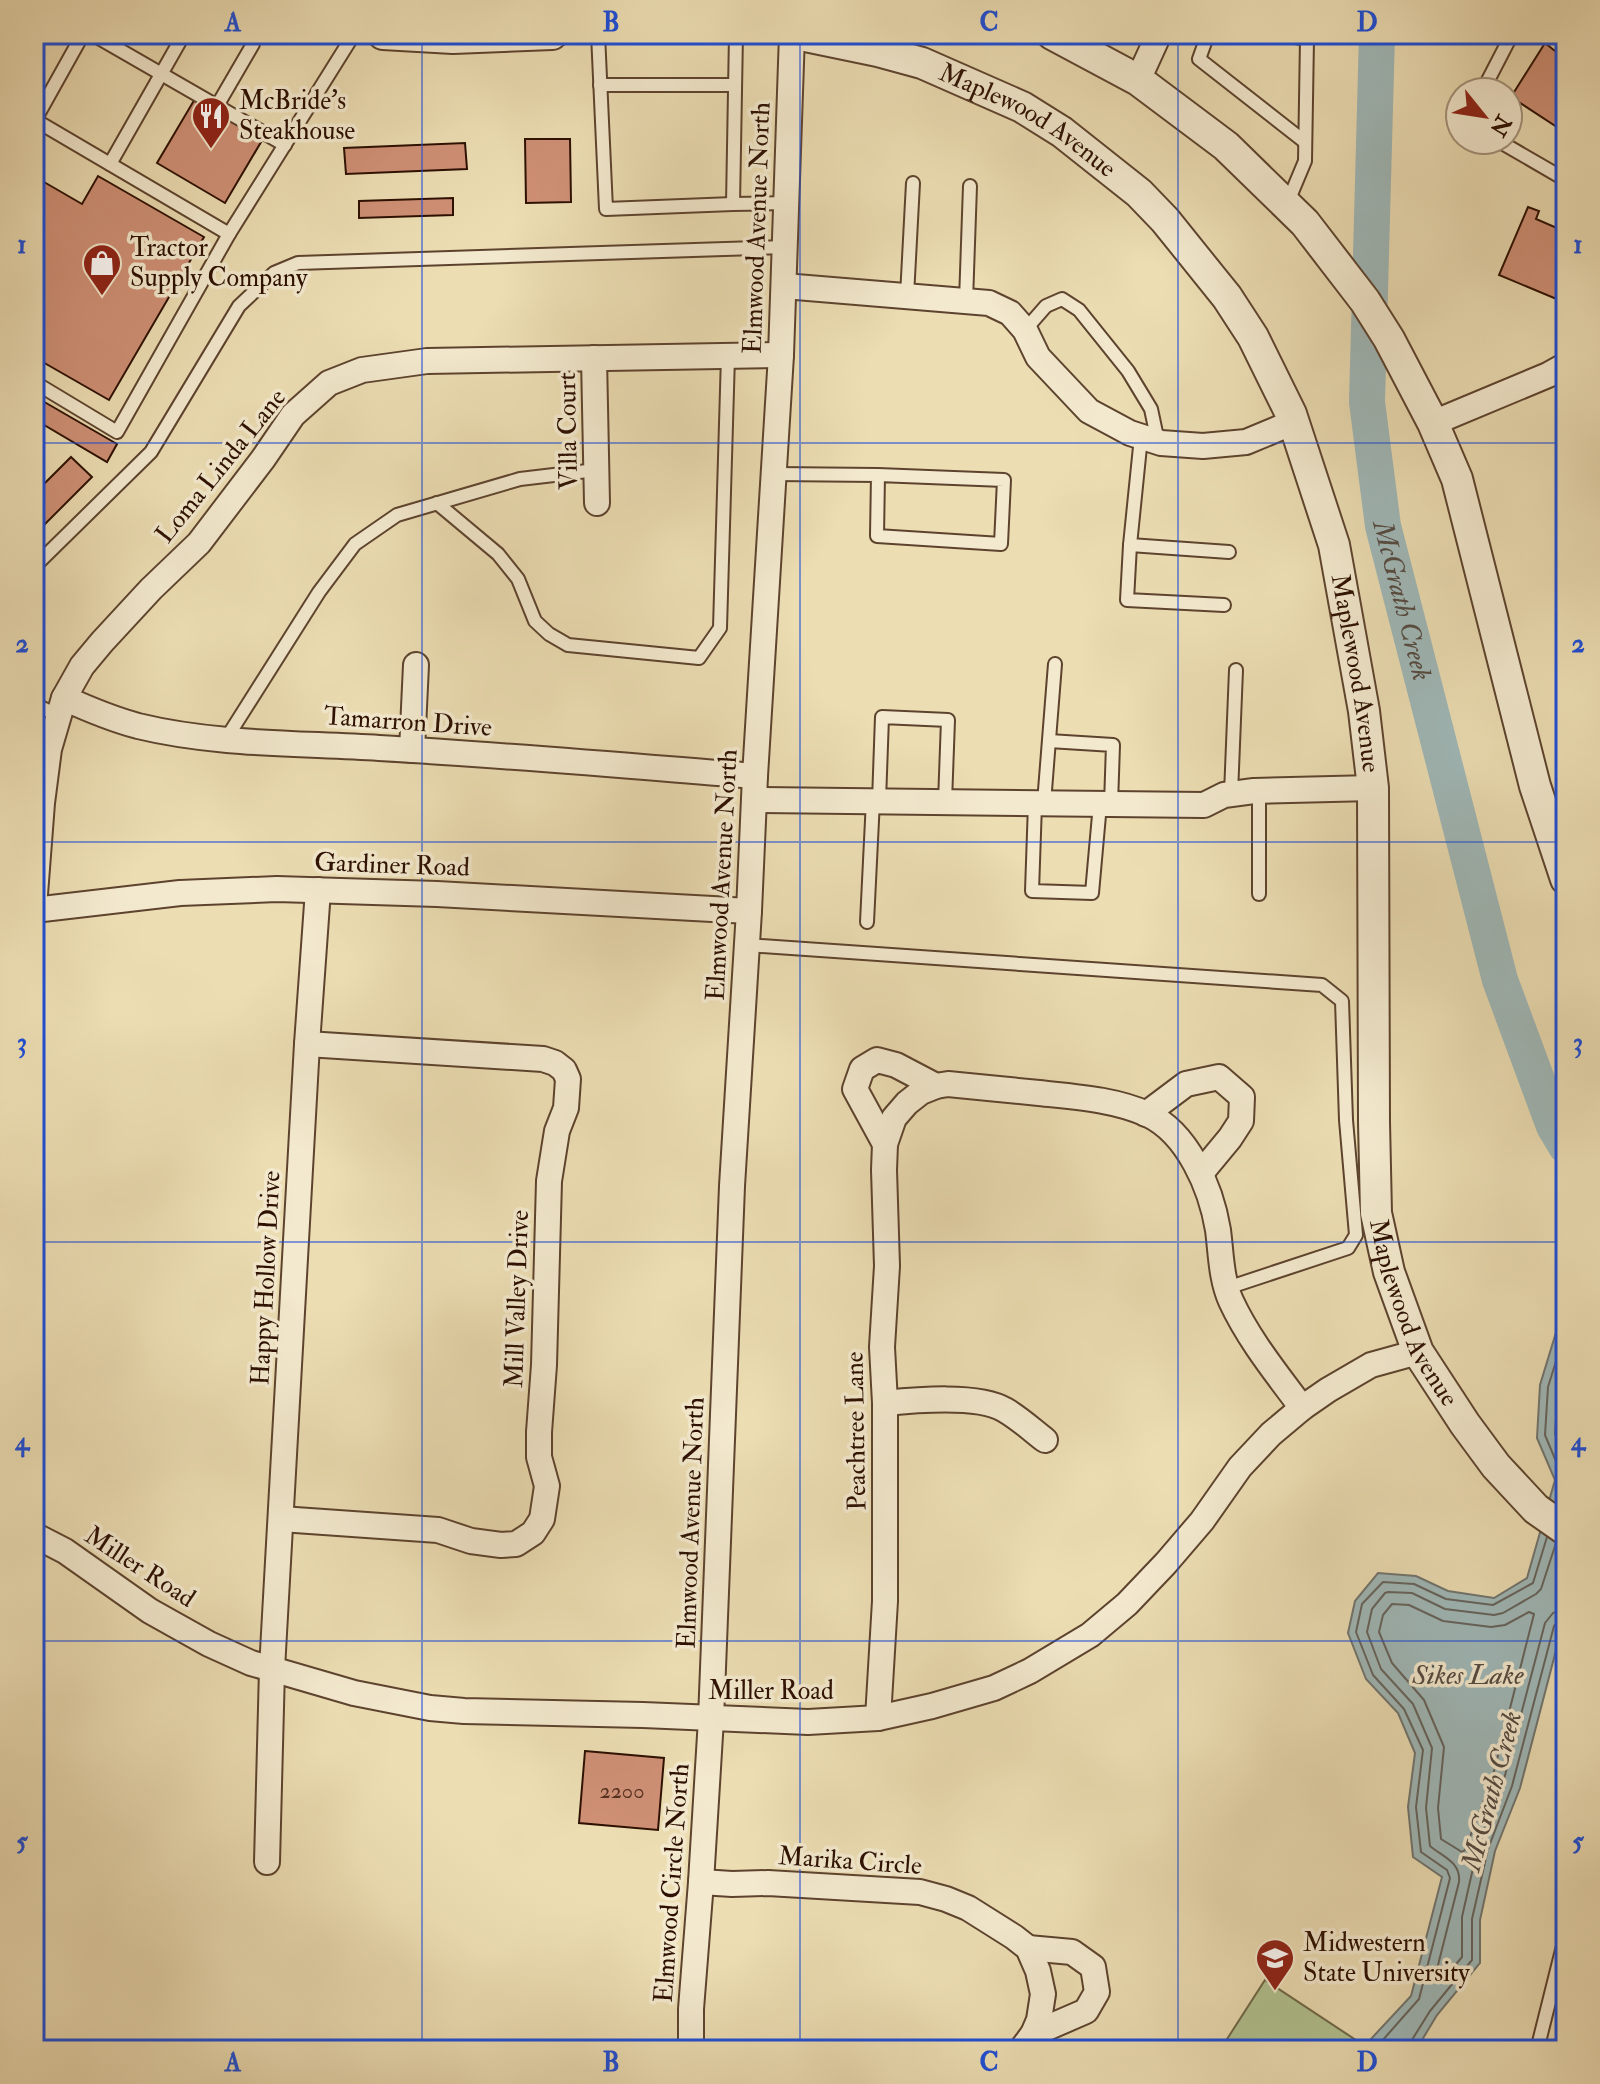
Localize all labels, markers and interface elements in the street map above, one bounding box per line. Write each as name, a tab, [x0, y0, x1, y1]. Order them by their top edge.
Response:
text: A	[224, 7, 242, 39]
text: B	[602, 7, 620, 39]
text: C	[979, 7, 999, 39]
text: D	[1356, 7, 1378, 39]
street label: Maplewood Avenue	[934, 57, 1123, 185]
north arrow	[1444, 76, 1524, 156]
place label: McBride's Steakhouse	[239, 85, 355, 147]
restaurant icon: McBride's Steakhouse	[190, 95, 232, 150]
street label: Elmwood Avenue North	[737, 101, 777, 355]
text: N	[1483, 109, 1518, 141]
text: 1	[17, 229, 27, 261]
text: 1	[1573, 229, 1583, 261]
place label: Tractor Supply Company	[130, 232, 308, 295]
shop icon: Tractor Supply Company	[81, 242, 123, 297]
street label: Villa Court	[551, 372, 585, 490]
street label: Loma Linda Lane	[149, 382, 293, 550]
water label: McGrath Creek	[1364, 515, 1440, 684]
street label: Maplewood Avenue	[1324, 572, 1387, 774]
text: 2	[15, 628, 29, 660]
text: 2	[1571, 628, 1585, 660]
street label: Tamarron Drive	[323, 700, 493, 744]
street label: Elmwood Avenue North	[699, 748, 745, 1002]
street label: Gardiner Road	[314, 846, 470, 884]
text: 3	[17, 1027, 27, 1059]
text: 3	[1573, 1027, 1583, 1059]
street label: Happy Hollow Drive	[244, 1170, 289, 1386]
street label: Mill Valley Drive	[498, 1209, 536, 1389]
street label: Maplewood Avenue	[1362, 1216, 1465, 1413]
street label: Peachtree Lane	[839, 1351, 873, 1511]
street label: Elmwood Avenue North	[671, 1396, 711, 1650]
text: 4	[14, 1426, 31, 1458]
text: 4	[1570, 1426, 1587, 1458]
street label: Miller Road	[79, 1519, 202, 1615]
water label: Sikes Lake	[1411, 1658, 1524, 1693]
street label: Miller Road	[708, 1675, 834, 1707]
water label: McGrath Creek	[1453, 1707, 1530, 1877]
street label: Elmwood Circle North	[648, 1762, 696, 2004]
house number: 2200	[600, 1777, 644, 1805]
text: 5	[16, 1826, 28, 1858]
text: 5	[1572, 1826, 1584, 1858]
street label: Marika Circle	[777, 1840, 923, 1882]
place label: Midwestern State University	[1303, 1927, 1470, 1989]
school or university icon: Midwestern State University	[1254, 1937, 1296, 1992]
text: A	[224, 2047, 242, 2079]
text: B	[602, 2047, 620, 2079]
text: C	[979, 2047, 999, 2079]
text: D	[1356, 2047, 1378, 2079]

